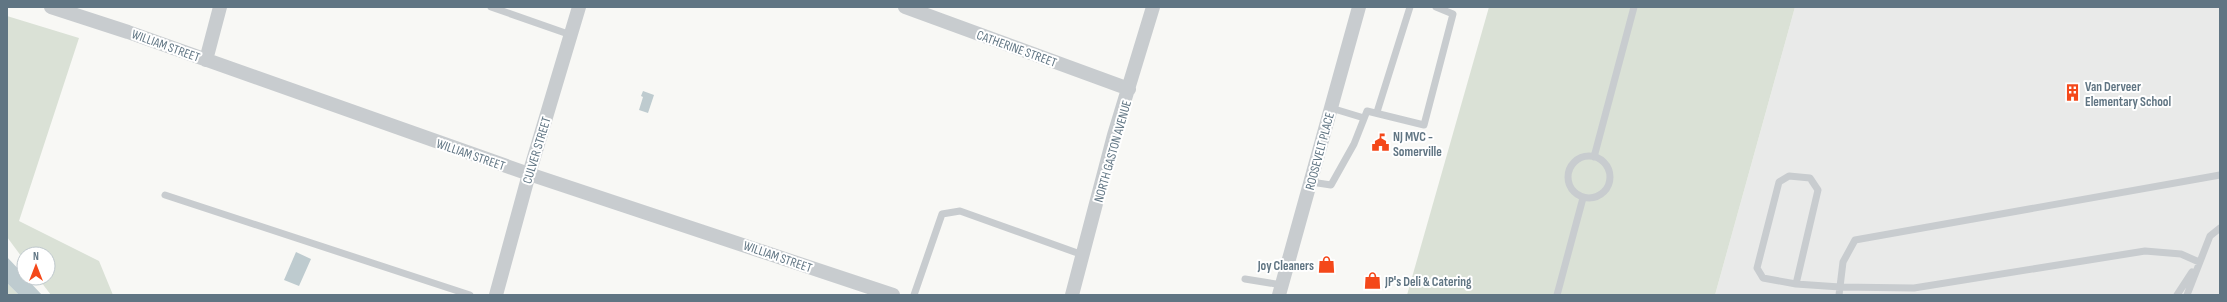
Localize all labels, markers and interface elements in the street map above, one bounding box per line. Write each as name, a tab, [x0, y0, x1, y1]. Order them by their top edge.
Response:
street label: WILLIAM STREET	[129, 26, 202, 66]
street label: CATHERINE STREET	[974, 27, 1059, 71]
place label: Van Derveer Elementary School	[2085, 79, 2172, 110]
building icon: Van Derveer Elementary School	[2062, 83, 2082, 103]
street label: NORTH GASTON AVENUE	[1091, 98, 1135, 204]
street label: ROOSEVELT PLACE	[1302, 111, 1338, 192]
street label: CULVER STREET	[519, 115, 555, 186]
place label: NJ MVC - Somerville	[1393, 129, 1442, 160]
public building icon: NJ MVC - Somerville	[1370, 133, 1390, 153]
street label: WILLIAM STREET	[434, 136, 507, 174]
street label: WILLIAM STREET	[741, 238, 814, 276]
north arrow	[16, 246, 56, 286]
text: N	[33, 250, 39, 263]
shop icon: Joy Cleaners	[1317, 255, 1337, 275]
place label: Joy Cleaners	[1257, 258, 1314, 274]
shop icon: JP's Deli & Catering	[1362, 271, 1382, 291]
place label: JP's Deli & Catering	[1384, 274, 1472, 290]

